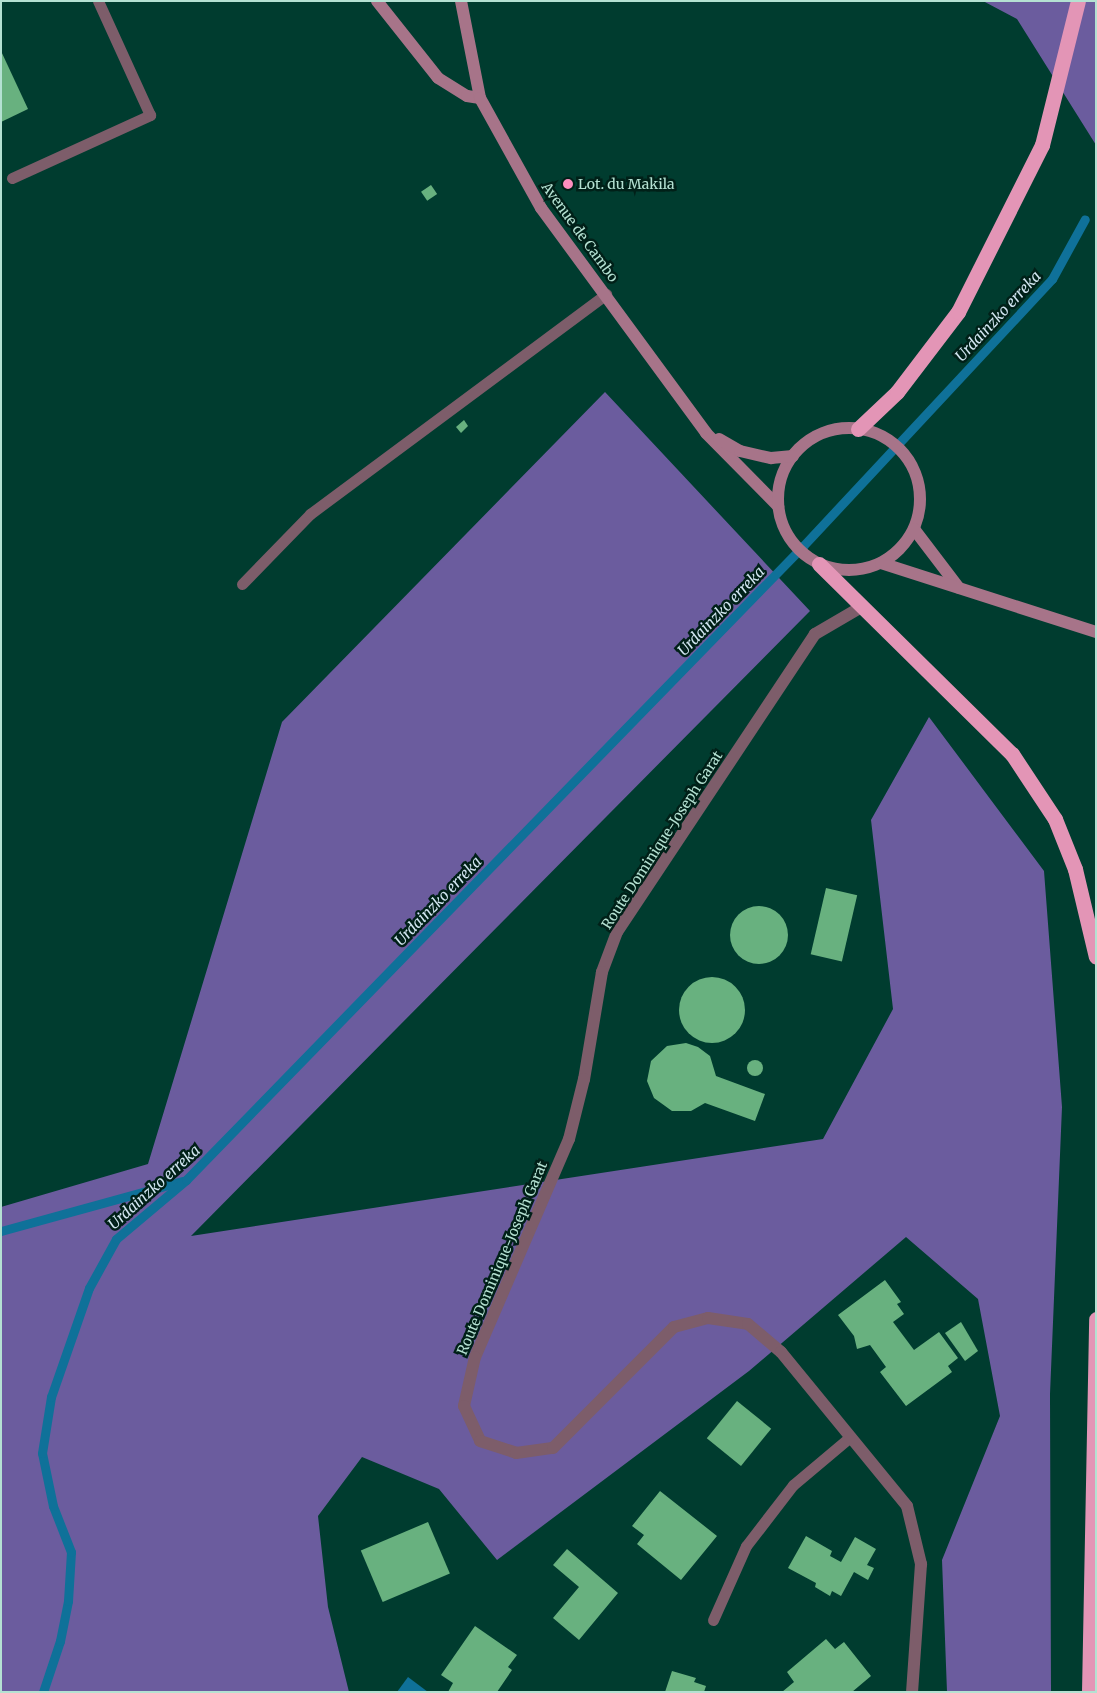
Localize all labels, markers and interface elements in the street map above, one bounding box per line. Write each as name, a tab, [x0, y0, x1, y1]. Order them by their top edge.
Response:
place label: Lot. du Makila	[578, 176, 675, 192]
marker: Lot. du Makila	[562, 178, 574, 190]
street label: Avenue de Cambo	[538, 179, 622, 285]
water label: Urdainzko erreka	[951, 267, 1045, 365]
water label: Urdainzko erreka	[674, 563, 768, 659]
street label: Route Dominique-Joseph Garat	[598, 748, 726, 932]
water label: Urdainzko erreka	[391, 853, 485, 949]
water label: Urdainzko erreka	[104, 1141, 204, 1233]
street label: Route Dominique-Joseph Garat	[453, 1159, 551, 1357]

